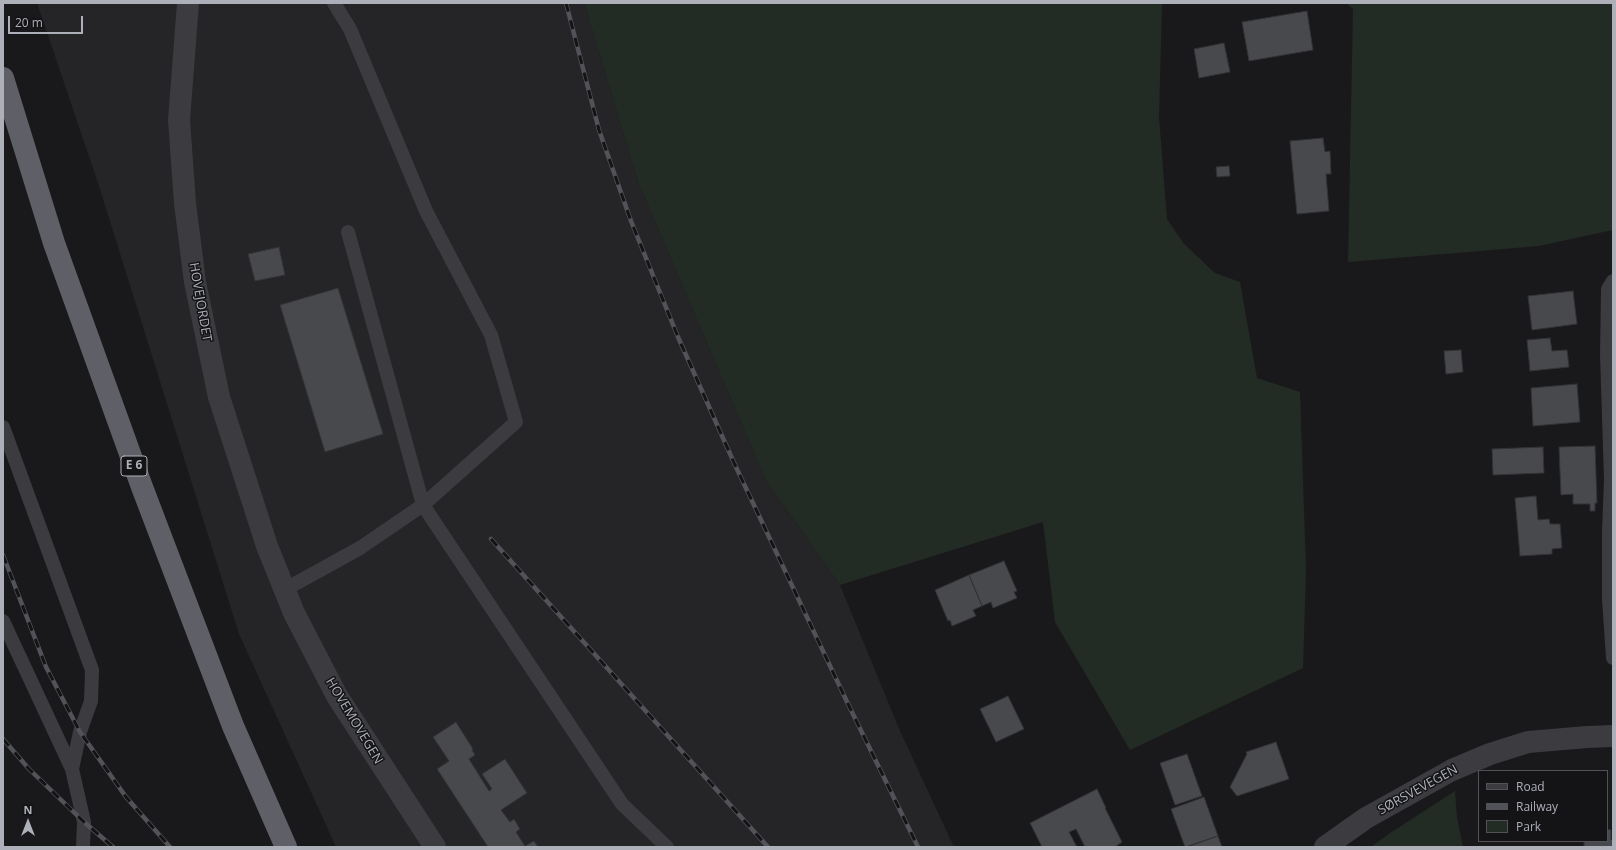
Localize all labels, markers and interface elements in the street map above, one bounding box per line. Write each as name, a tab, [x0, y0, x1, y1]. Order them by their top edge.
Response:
scale bar	[10, 8, 85, 34]
text: 20 m	[15, 14, 43, 31]
street label: HOVEJORDET	[185, 261, 215, 343]
road number: E 6	[121, 456, 147, 476]
street label: HOVEMOVEGEN	[322, 675, 386, 767]
street label: SØRSVEVEGEN	[1375, 762, 1461, 818]
legend	[1478, 770, 1608, 842]
text: Road	[1516, 778, 1545, 795]
text: Railway	[1516, 798, 1558, 815]
north arrow	[8, 802, 48, 842]
text: N	[24, 802, 32, 817]
text: Park	[1516, 818, 1541, 835]

